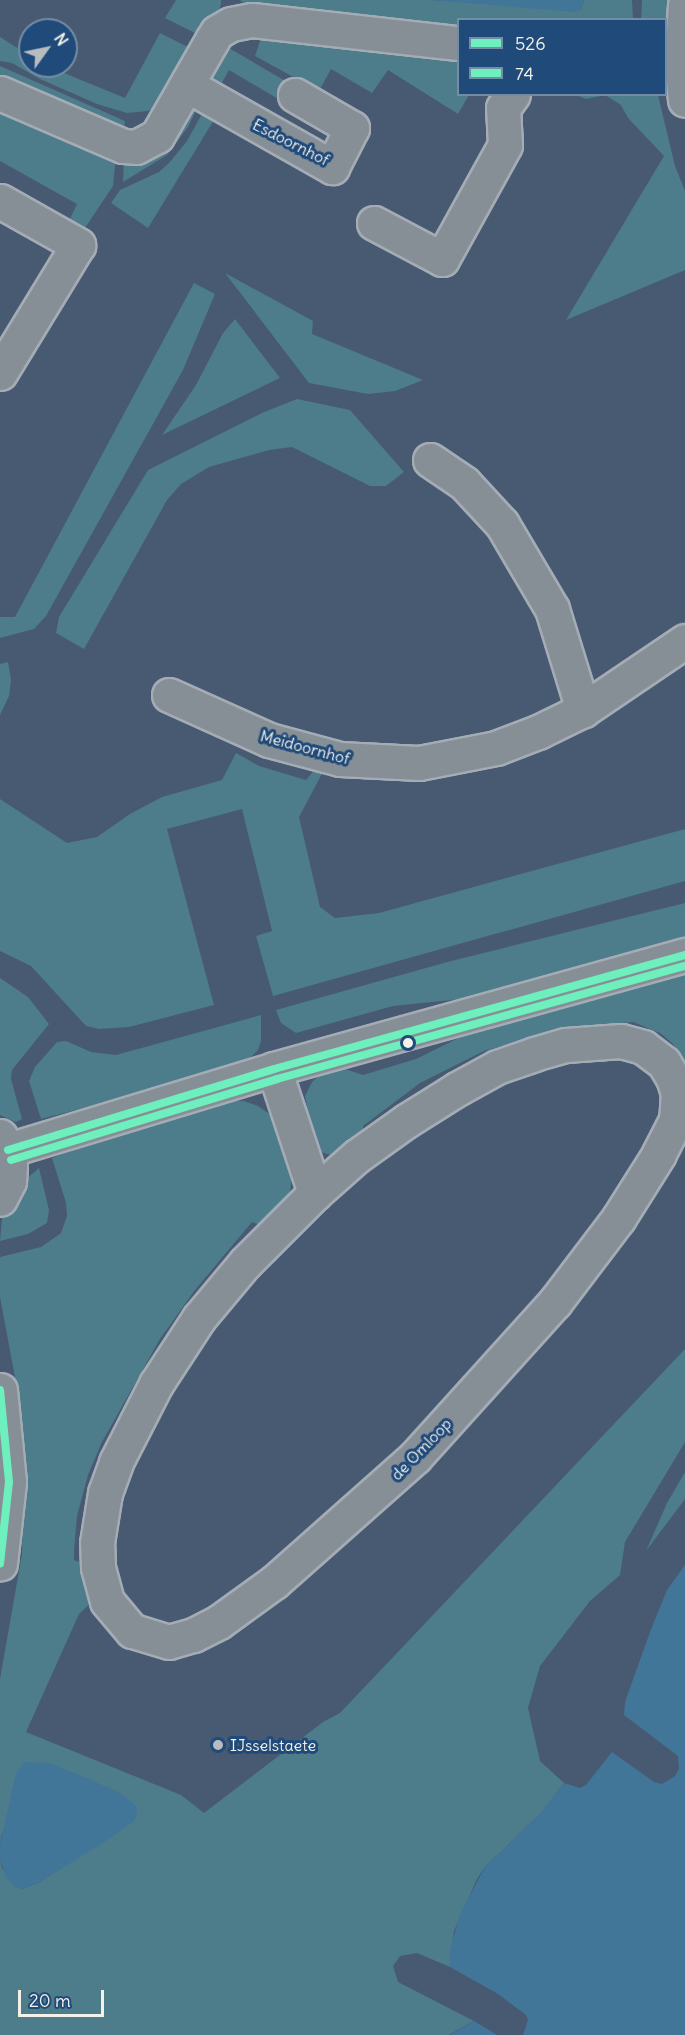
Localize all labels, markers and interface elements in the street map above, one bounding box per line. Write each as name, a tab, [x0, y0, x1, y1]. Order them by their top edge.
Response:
north arrow	[18, 18, 78, 78]
legend	[457, 18, 667, 96]
text: N	[50, 29, 73, 49]
text: 526	[515, 32, 546, 55]
text: 74	[515, 62, 534, 85]
street label: Esdoornhof	[250, 115, 332, 169]
street label: Meidoornhof	[258, 726, 352, 768]
unlabelled marker	[402, 1037, 414, 1049]
street label: de Omloop	[387, 1414, 455, 1484]
place label: IJsselstaete	[230, 1735, 316, 1755]
marker: IJsselstaete	[211, 1738, 225, 1752]
scale bar	[21, 1978, 106, 2016]
text: 20 m	[29, 1989, 71, 2012]

